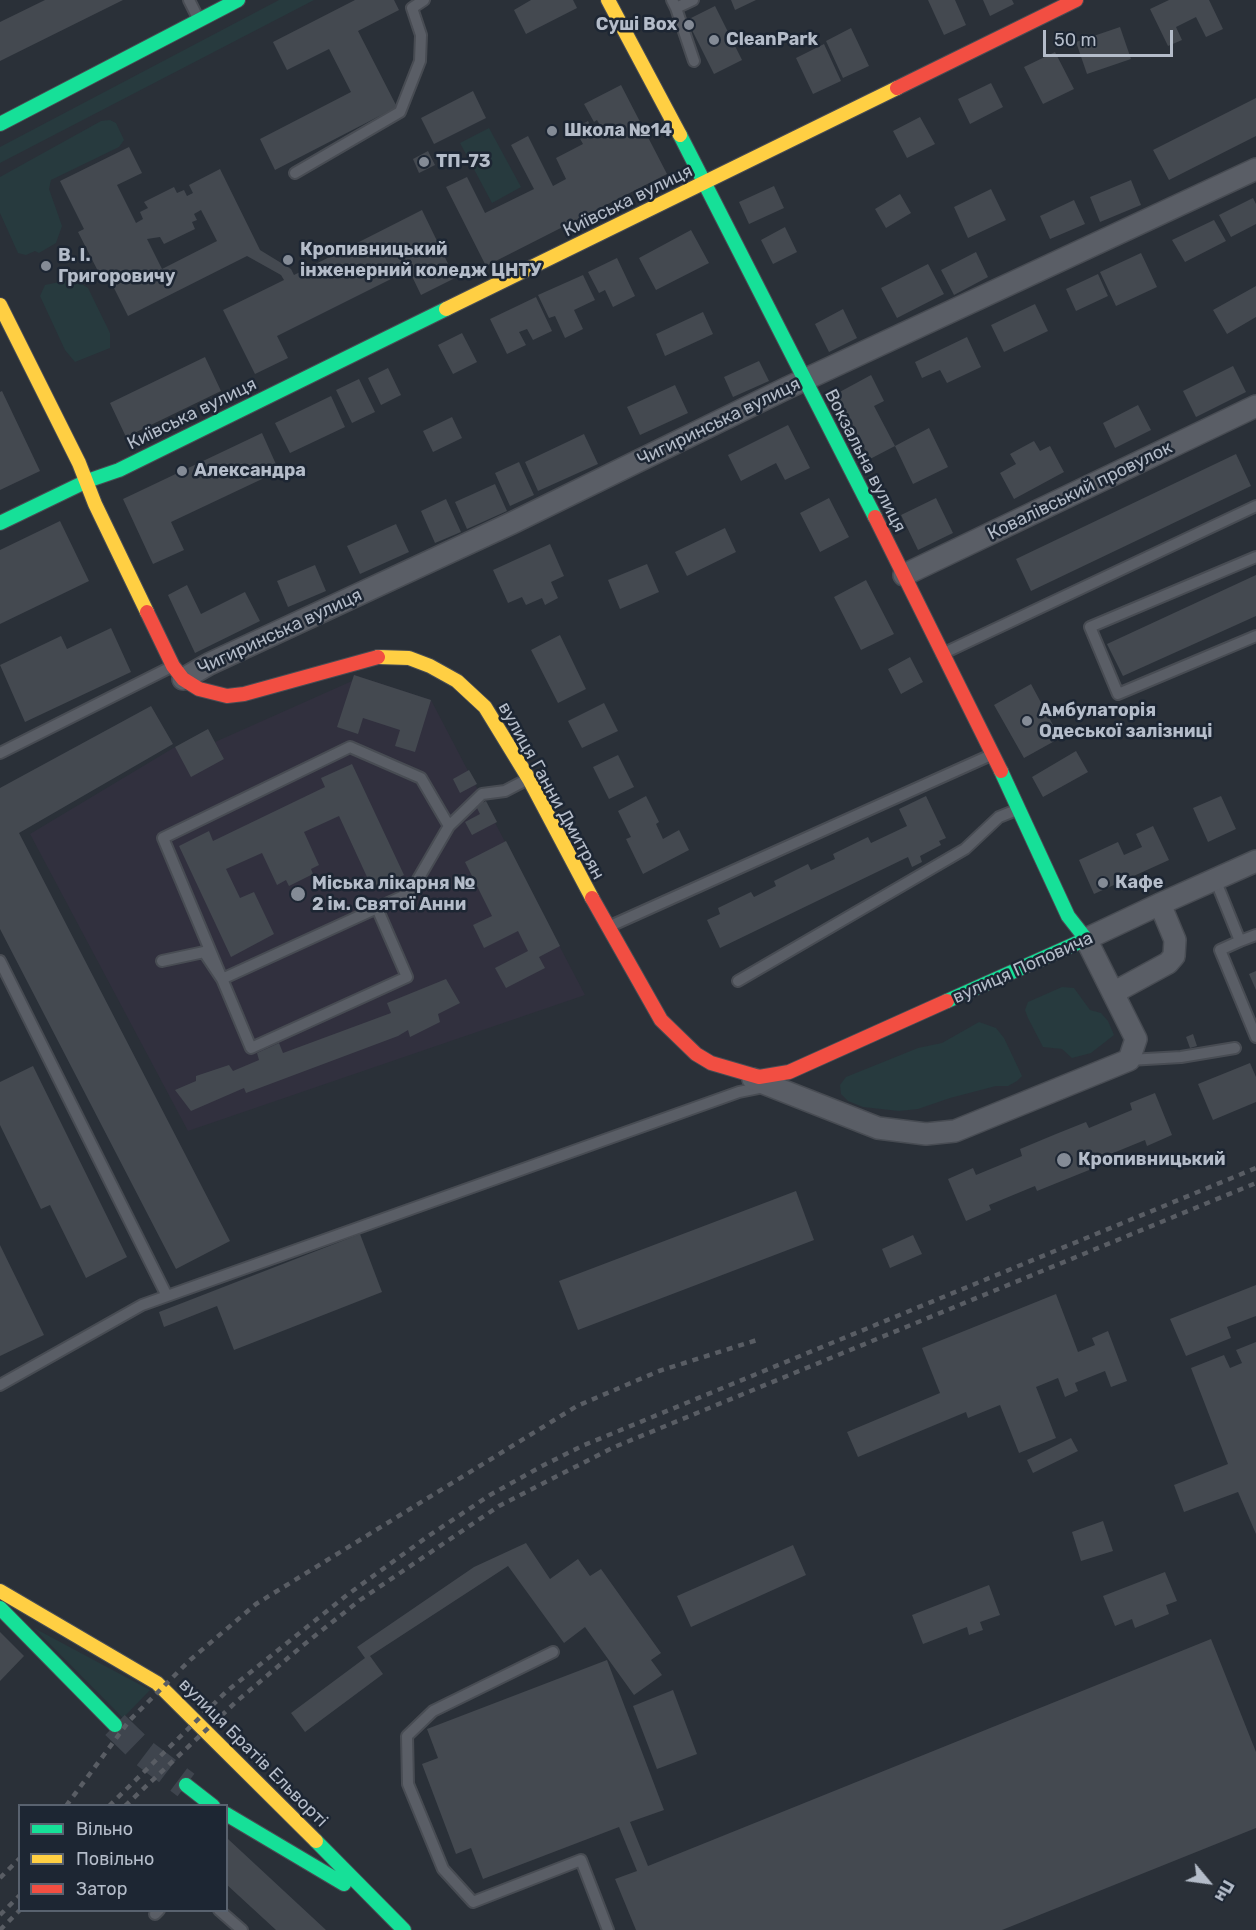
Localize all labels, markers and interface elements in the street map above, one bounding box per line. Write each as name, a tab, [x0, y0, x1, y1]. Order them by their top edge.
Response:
place label: Суші Box	[596, 14, 677, 36]
marker: Суші Box	[682, 18, 696, 32]
scale bar	[1046, 18, 1176, 56]
place label: CleanPark	[726, 29, 818, 51]
text: 50 m	[1054, 29, 1097, 51]
marker: CleanPark	[707, 33, 721, 47]
place label: Школа №14	[564, 120, 672, 142]
marker: Школа №14	[545, 124, 559, 138]
place label: ТП-73	[436, 151, 491, 173]
marker: ТП-73	[417, 155, 431, 169]
street label: Київська вулиця	[560, 160, 696, 242]
place label: Кропивницький інженерний коледж ЦНТУ	[300, 239, 541, 282]
place label: В. І. Григоровичу	[58, 245, 176, 288]
marker: Кропивницький інженерний коледж ЦНТУ	[281, 253, 295, 267]
marker: В. І. Григоровичу	[39, 259, 53, 273]
street label: Київська вулиця	[124, 373, 260, 455]
street label: Чигиринська вулиця	[634, 373, 804, 471]
street label: Вокзальна вулиця	[820, 386, 910, 536]
street label: Ковалівський провулок	[984, 437, 1176, 545]
place label: Александра	[194, 460, 306, 482]
marker: Александра	[175, 464, 189, 478]
street label: Чигиринська вулиця	[194, 584, 366, 680]
street label: вулиця Ганни Дмитрян	[493, 699, 609, 883]
place label: Амбулаторія Одеської залізниці	[1039, 700, 1213, 742]
marker: Амбулаторія Одеської залізниці	[1020, 714, 1034, 728]
place label: Кафе	[1115, 872, 1163, 894]
place label: Міська лікарня № 2 ім. Святої Анни	[312, 873, 476, 916]
marker: Кафе	[1096, 876, 1110, 890]
marker: Міська лікарня № 2 ім. Святої Анни	[289, 885, 307, 903]
street label: вулиця Поповича	[950, 927, 1096, 1009]
place label: Кропивницький	[1078, 1149, 1225, 1171]
marker: Кропивницький	[1055, 1151, 1073, 1169]
street label: вулиця Братів Ельворті	[174, 1674, 332, 1832]
legend	[18, 1804, 228, 1912]
text: Вільно	[76, 1818, 133, 1840]
text: Повільно	[76, 1848, 154, 1870]
north arrow	[1178, 1852, 1238, 1912]
text: Пн	[1211, 1877, 1238, 1905]
text: Затор	[76, 1878, 127, 1900]

